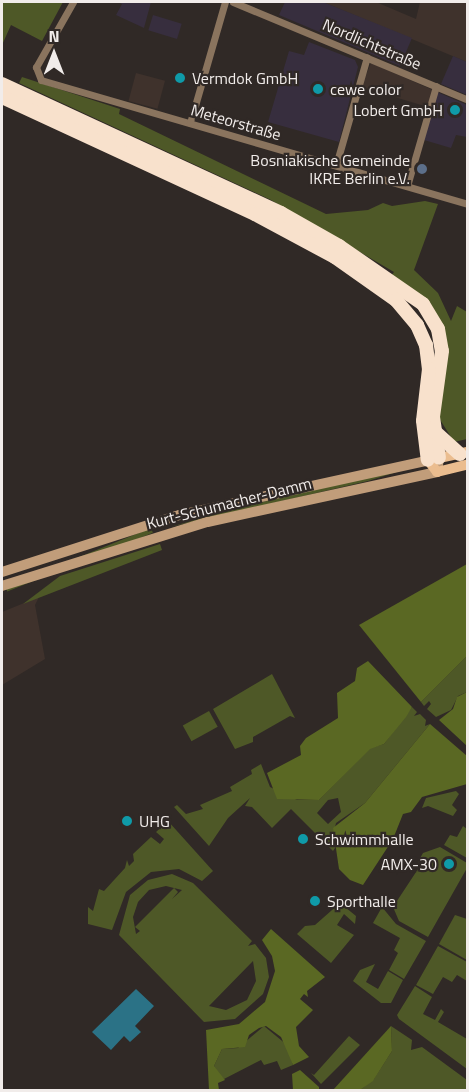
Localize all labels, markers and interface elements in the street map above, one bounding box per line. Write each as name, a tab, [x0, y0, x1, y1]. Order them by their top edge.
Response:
street label: Nordlichtstraße	[320, 15, 424, 73]
north arrow	[24, 24, 84, 84]
text: N	[48, 24, 60, 48]
place label: Vermdok GmbH	[192, 68, 298, 88]
marker: Vermdok GmbH	[173, 71, 187, 85]
place label: cewe color	[330, 79, 402, 99]
marker: cewe color	[311, 82, 325, 96]
street label: Meteorstraße	[189, 100, 283, 144]
place label: Lobert GmbH	[353, 100, 443, 120]
marker: Lobert GmbH	[448, 103, 462, 117]
place label: Bosniakische Gemeinde IKRE Berlin e.V.	[250, 150, 410, 188]
marker: Bosniakische Gemeinde IKRE Berlin e.V.	[415, 162, 429, 176]
street label: Kurt-Schumacher-Damm	[144, 473, 314, 533]
place label: UHG	[139, 811, 170, 831]
marker: UHG	[120, 814, 134, 828]
place label: Schwimmhalle	[315, 829, 414, 849]
marker: Schwimmhalle	[296, 832, 310, 846]
place label: AMX-30	[381, 854, 437, 874]
marker: AMX-30	[442, 857, 456, 871]
place label: Sporthalle	[327, 891, 396, 911]
marker: Sporthalle	[308, 894, 322, 908]

